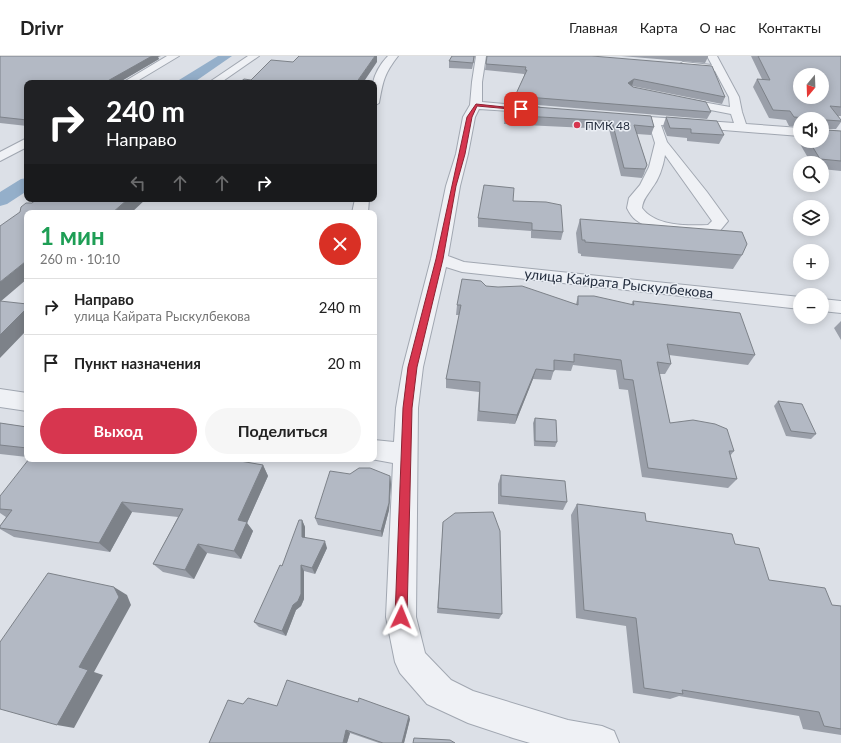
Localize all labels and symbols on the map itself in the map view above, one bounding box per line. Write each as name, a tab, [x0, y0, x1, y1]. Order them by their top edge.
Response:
north arrow	[793, 68, 829, 104]
pin	[504, 92, 538, 126]
place label: ПМК 48	[585, 118, 630, 133]
marker: ПМК 48	[572, 120, 582, 130]
street label: улица Кайрата Рыскулбекова	[524, 265, 714, 301]
position arrow	[380, 596, 422, 638]

